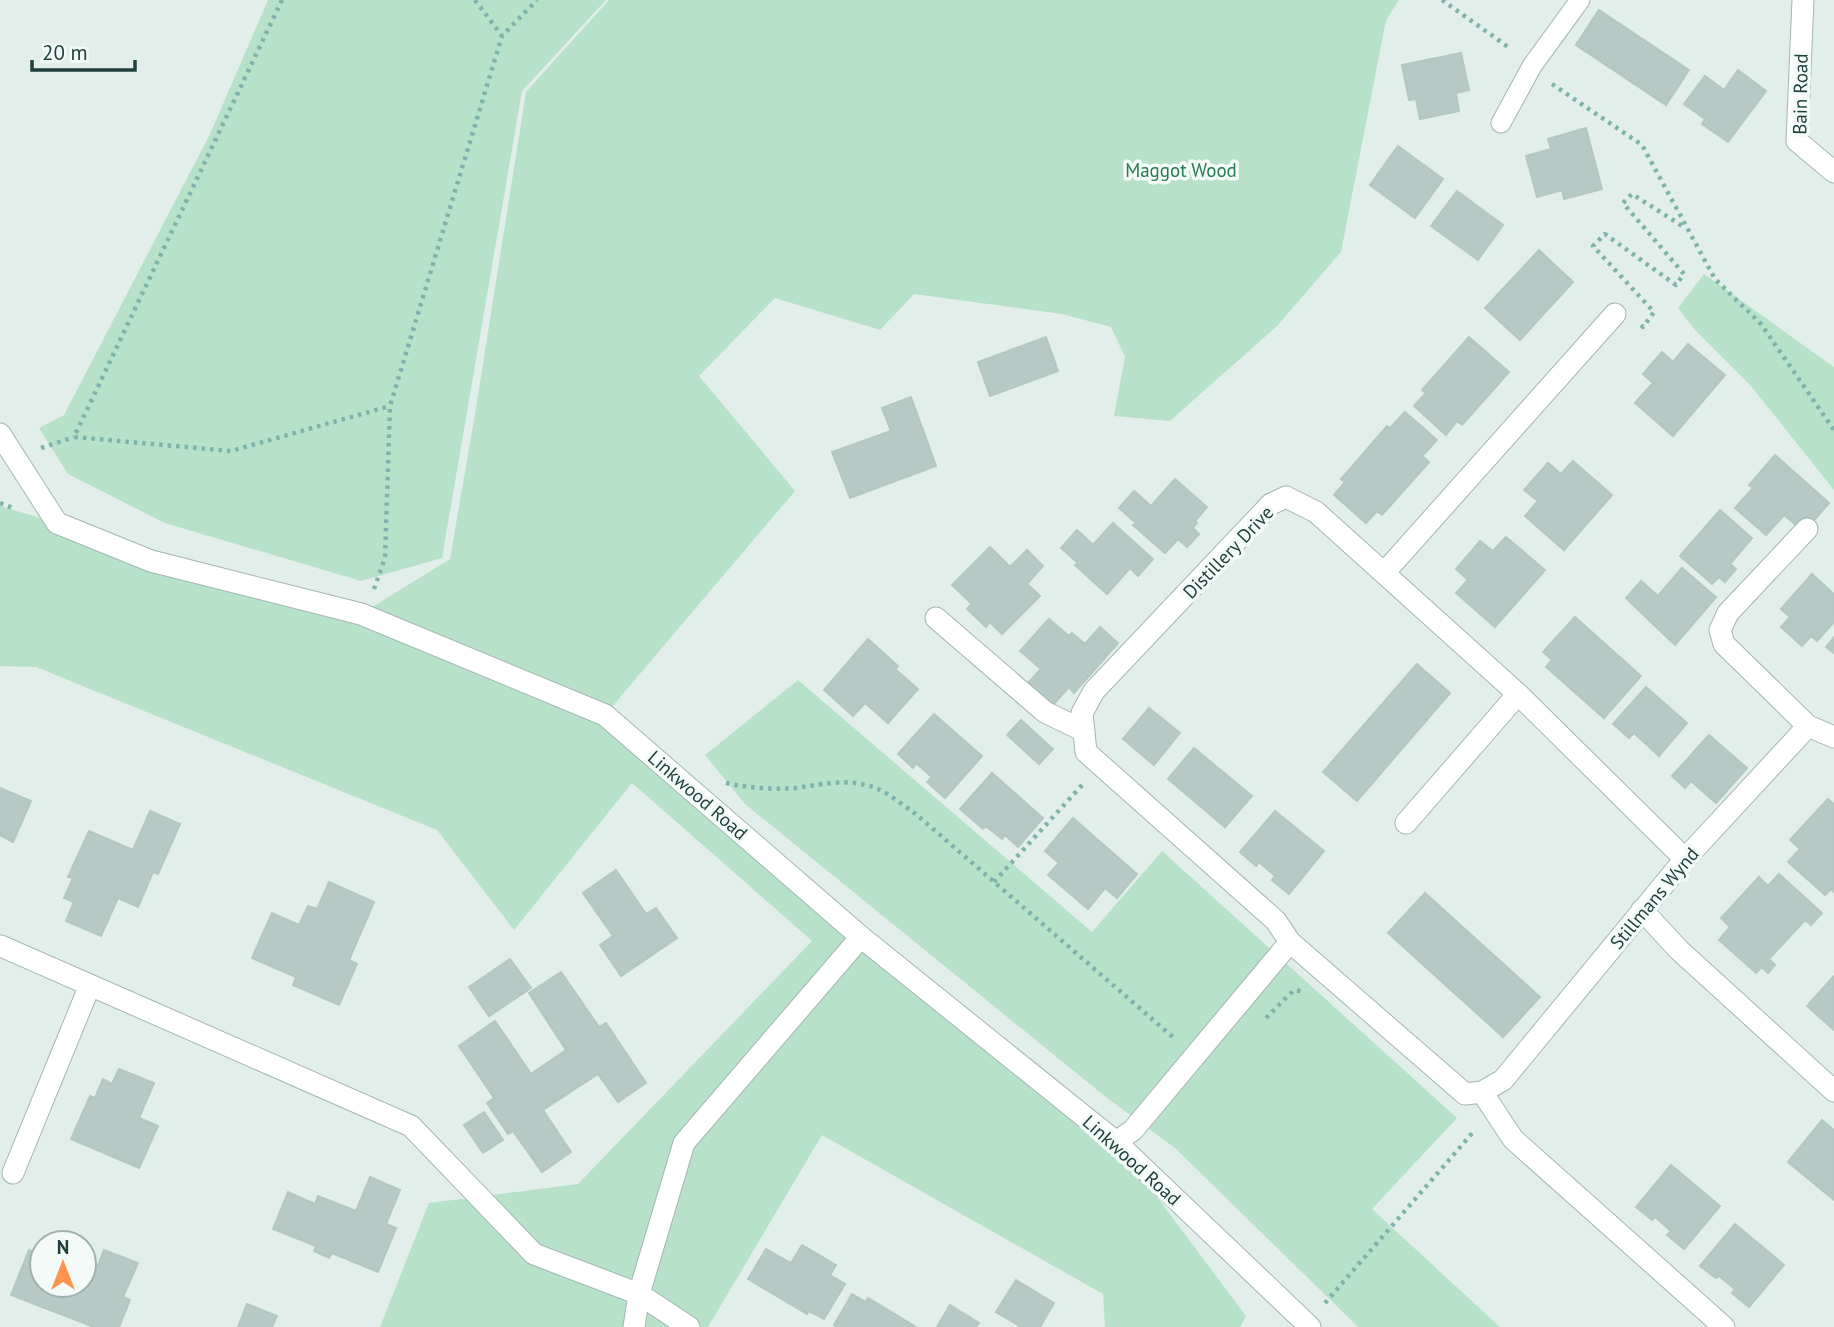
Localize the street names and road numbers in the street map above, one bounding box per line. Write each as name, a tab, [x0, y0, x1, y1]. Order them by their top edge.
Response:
street label: Bain Road	[1787, 53, 1813, 135]
street label: Distillery Drive	[1178, 500, 1278, 604]
street label: Linkwood Road	[643, 745, 753, 845]
street label: Stillmans Wynd	[1604, 842, 1704, 954]
street label: Linkwood Road	[1078, 1110, 1186, 1210]

